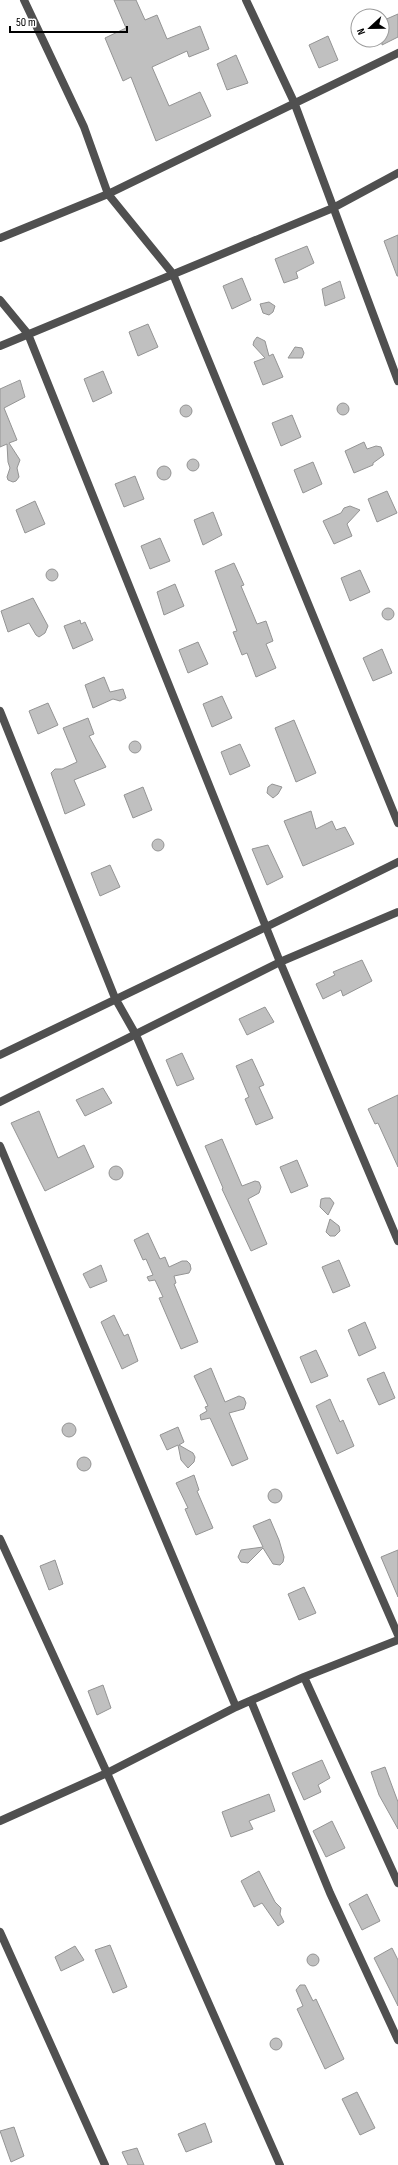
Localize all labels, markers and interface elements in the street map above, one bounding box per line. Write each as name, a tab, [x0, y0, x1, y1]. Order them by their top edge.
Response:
scale bar	[10, 8, 127, 34]
north arrow	[350, 8, 390, 48]
text: 50 m	[16, 15, 36, 30]
text: N	[354, 26, 368, 37]

